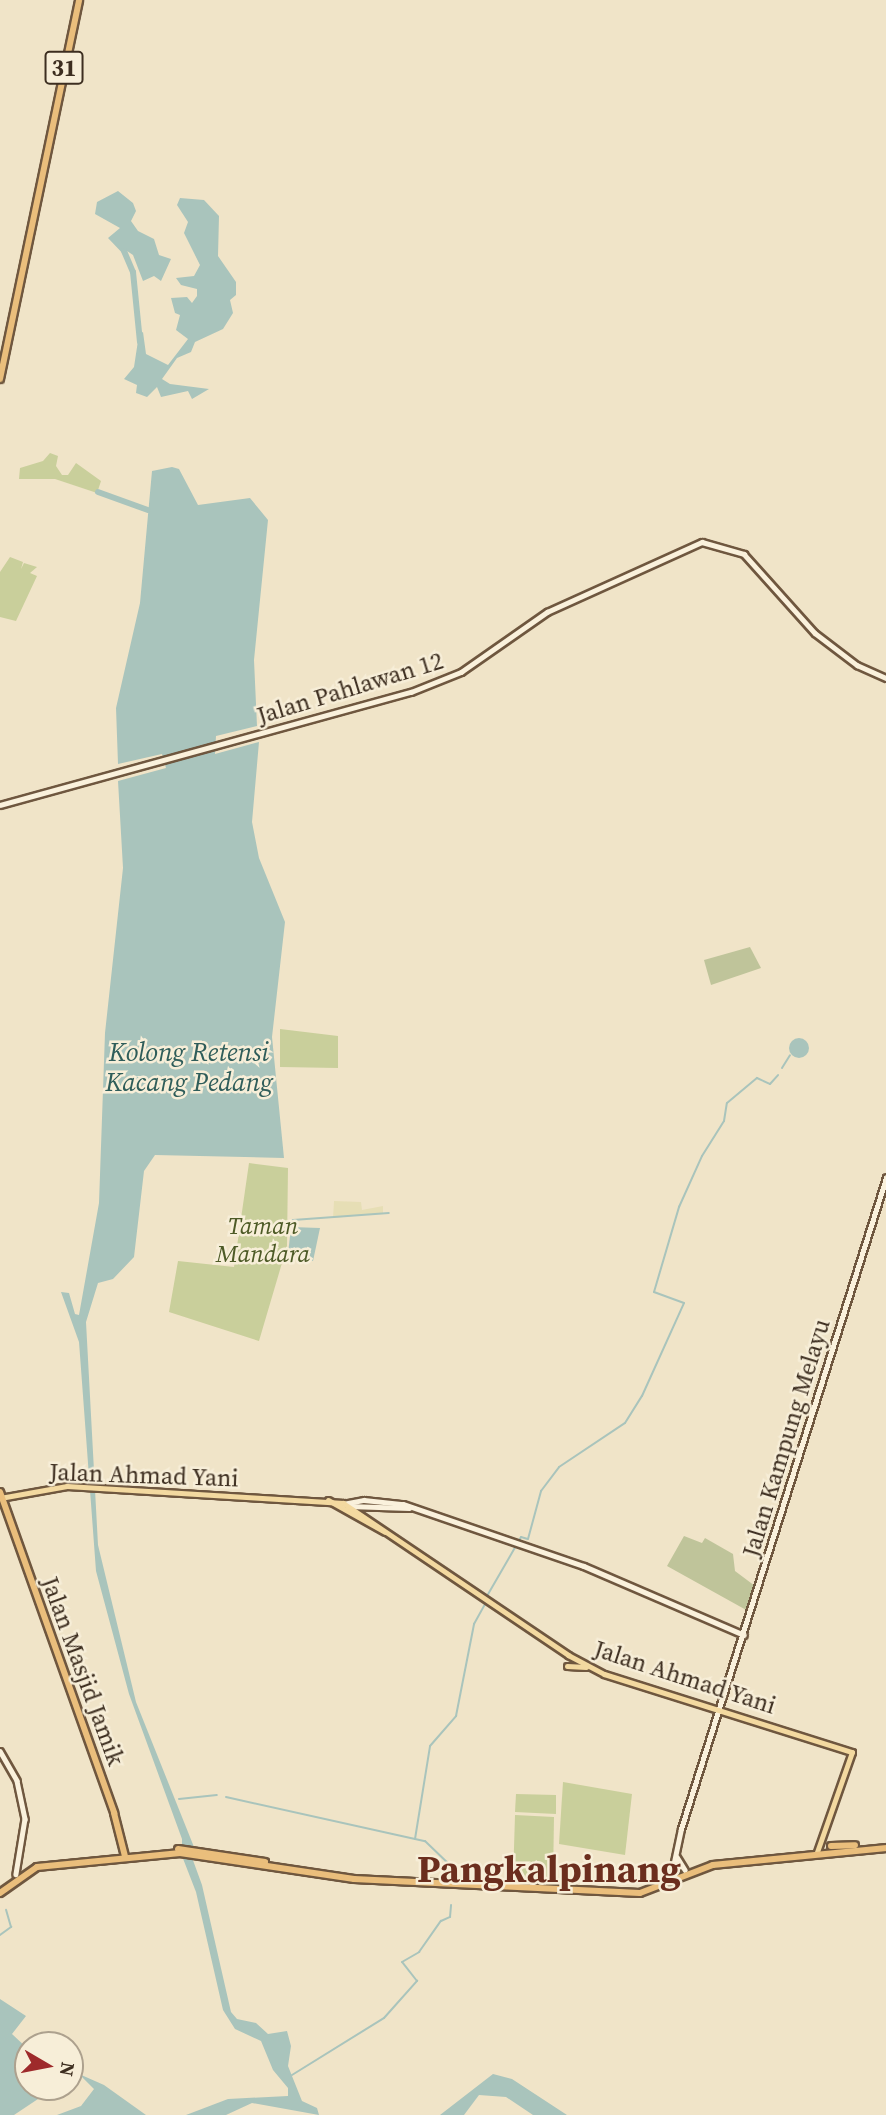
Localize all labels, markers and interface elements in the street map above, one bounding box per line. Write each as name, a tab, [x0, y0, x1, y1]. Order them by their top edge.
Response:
road number: 31	[43, 48, 85, 88]
street label: Jalan Pahlawan 12	[253, 646, 447, 730]
water label: Kolong Retensi Kacang Pedang	[105, 1037, 273, 1098]
park label: Taman Mandara	[216, 1212, 310, 1268]
street label: Jalan Kampung Melayu	[736, 1315, 836, 1561]
street label: Jalan Ahmad Yani	[48, 1457, 240, 1493]
street label: Jalan Masjid Jamik	[35, 1573, 131, 1769]
street label: Jalan Ahmad Yani	[590, 1634, 780, 1720]
district label: Pangkalpinang	[417, 1847, 681, 1893]
north arrow	[14, 2031, 84, 2101]
text: N	[54, 2060, 82, 2078]

